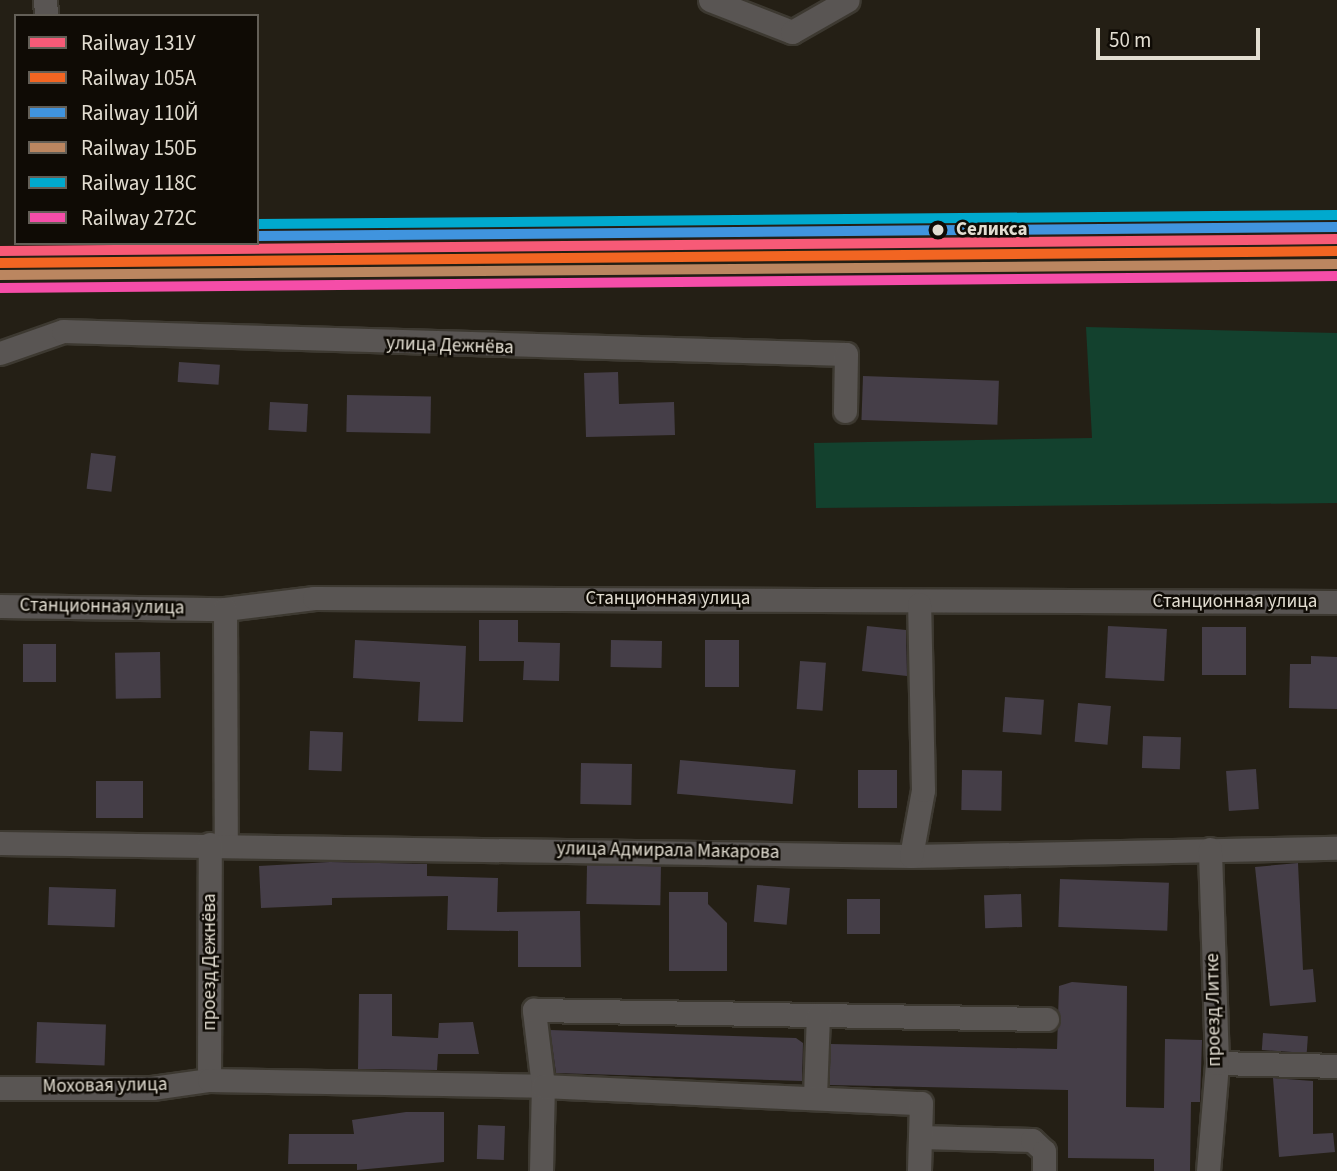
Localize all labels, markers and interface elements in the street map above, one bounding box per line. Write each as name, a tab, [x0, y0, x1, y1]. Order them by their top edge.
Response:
legend	[14, 14, 259, 245]
scale bar	[1099, 14, 1264, 58]
text: 50 m	[1109, 25, 1151, 55]
text: Railway 131У	[81, 28, 196, 58]
text: Railway 105А	[81, 63, 196, 93]
text: Railway 110Й	[81, 98, 199, 128]
text: Railway 150Б	[81, 133, 197, 163]
text: Railway 118С	[81, 168, 197, 198]
text: Railway 272С	[81, 203, 197, 233]
marker: Селикса	[927, 219, 949, 241]
place label: Селикса	[956, 219, 1027, 241]
street label: улица Дежнёва	[386, 332, 514, 360]
street label: Станционная улица	[586, 588, 750, 610]
street label: Станционная улица	[1153, 591, 1317, 613]
street label: Станционная улица	[19, 594, 185, 620]
street label: улица Адмирала Макарова	[556, 838, 780, 864]
street label: проезд Дежнёва	[199, 893, 221, 1031]
street label: проезд Литке	[1202, 953, 1226, 1067]
street label: Моховая улица	[42, 1074, 168, 1098]

